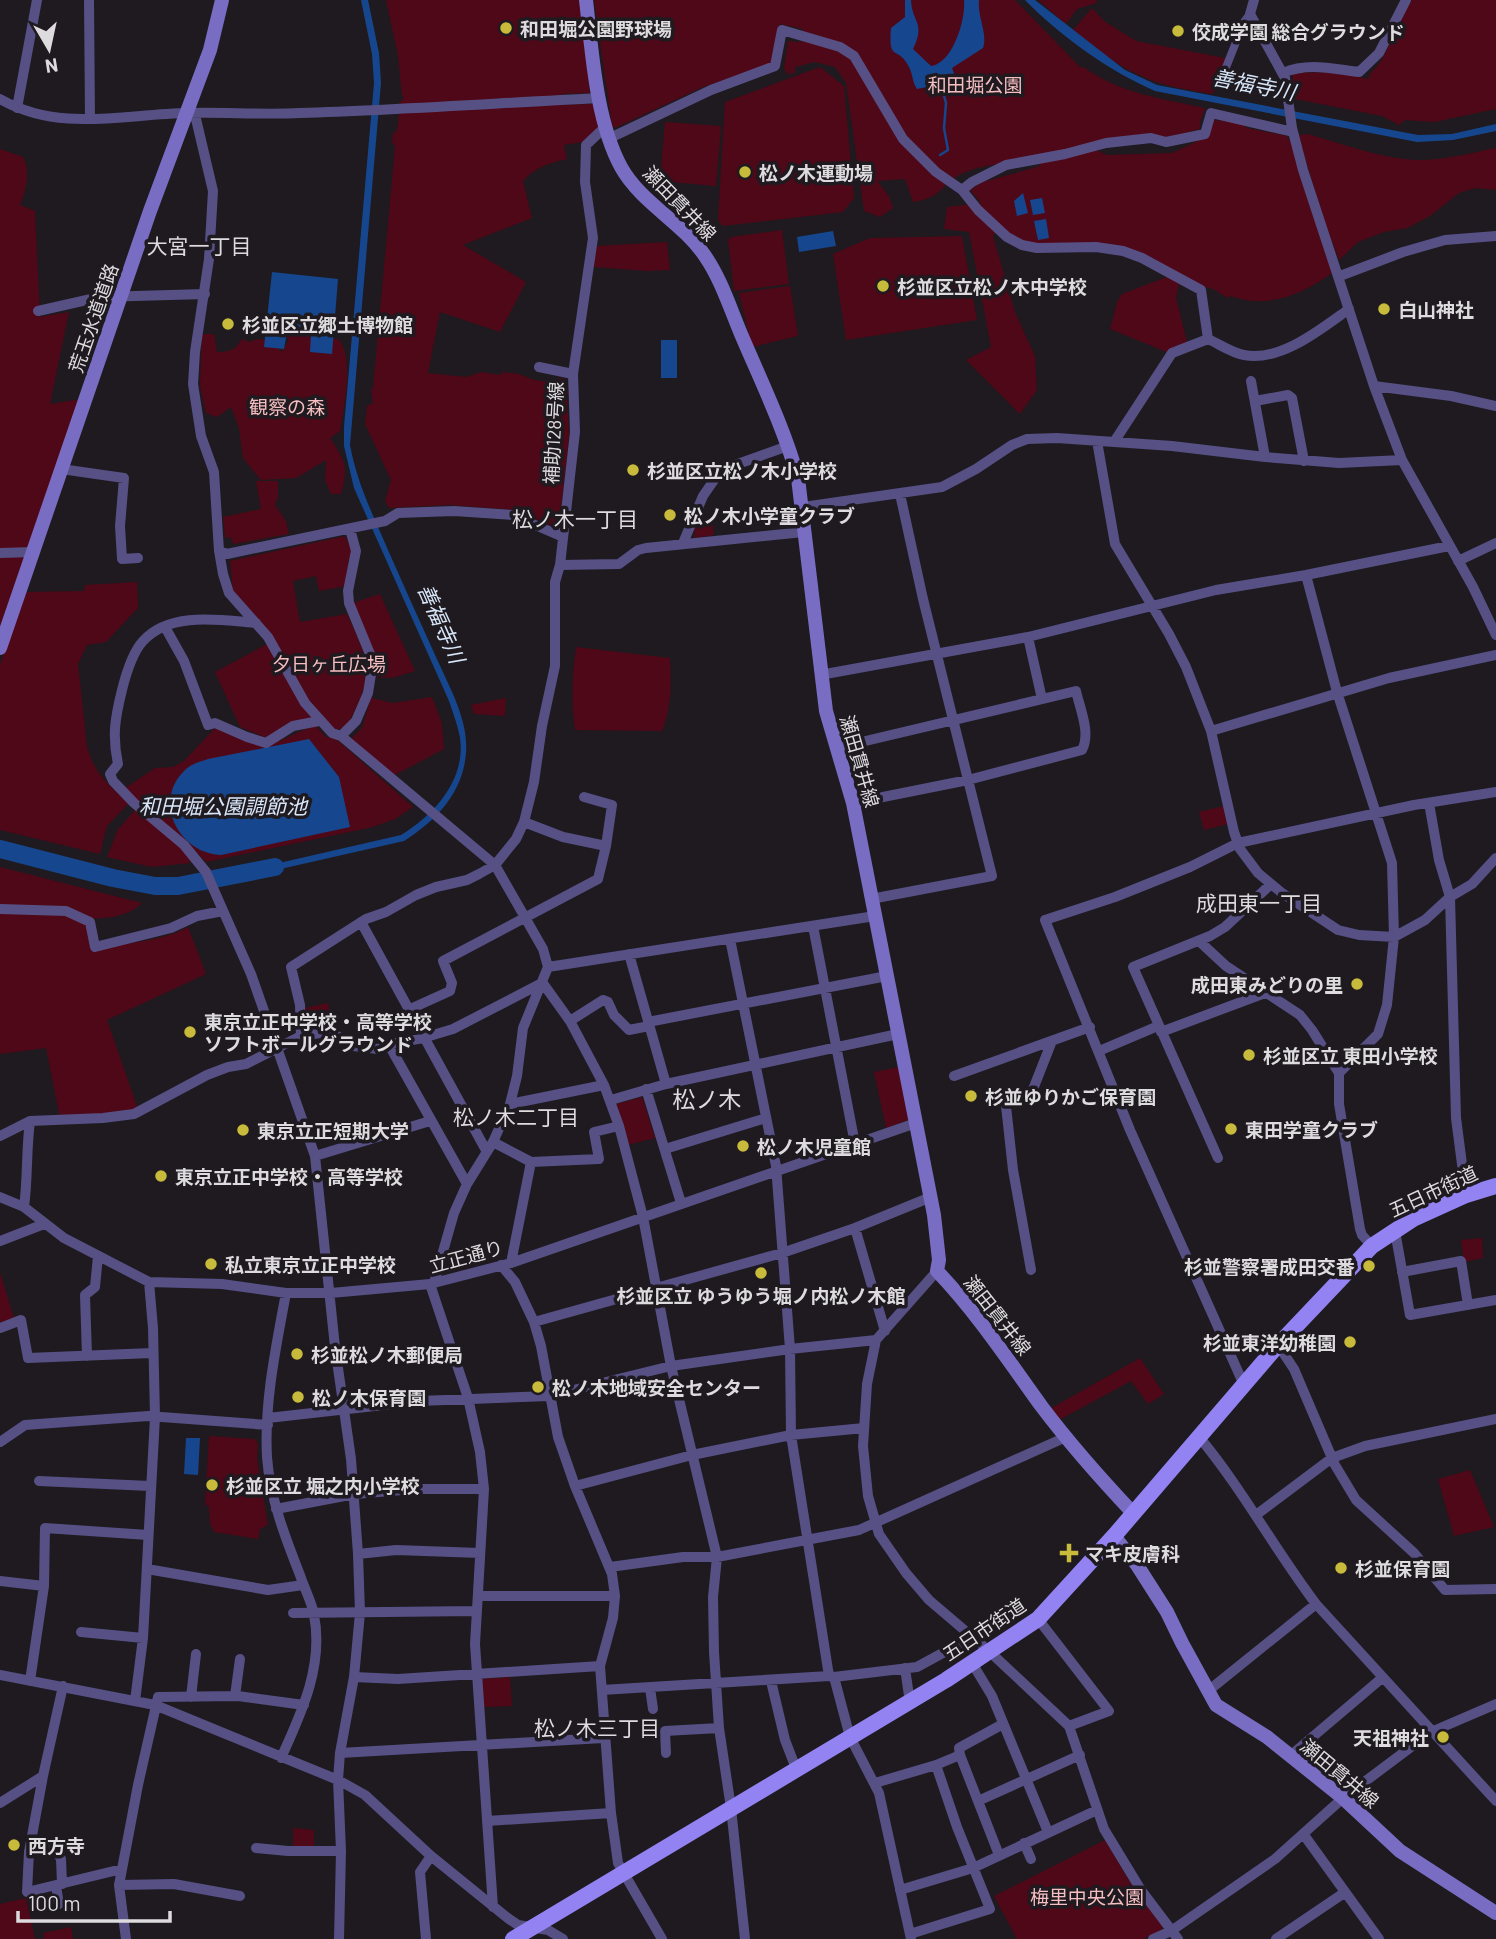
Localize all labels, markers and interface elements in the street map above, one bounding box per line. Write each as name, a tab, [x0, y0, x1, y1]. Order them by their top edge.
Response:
north arrow	[14, 14, 84, 84]
place label: 和田堀公園野球場	[520, 17, 672, 40]
marker: 和田堀公園野球場	[498, 20, 514, 36]
place label: 佼成学園 総合グラウンド	[1192, 20, 1405, 43]
marker: 佼成学園 総合グラウンド	[1170, 23, 1186, 39]
text: N	[44, 54, 60, 79]
water label: 善福寺川	[1210, 64, 1300, 105]
park label: 和田堀公園	[927, 73, 1023, 96]
street label: 瀬田貫井線	[639, 161, 721, 245]
place label: 松ノ木運動場	[759, 161, 873, 184]
marker: 松ノ木運動場	[737, 164, 753, 180]
district label: 大宮一丁目	[147, 233, 252, 258]
street label: 荒玉水道道路	[64, 260, 122, 376]
place label: 杉並区立松ノ木中学校	[897, 275, 1087, 298]
marker: 杉並区立松ノ木中学校	[875, 278, 891, 294]
place label: 白山神社	[1398, 298, 1474, 321]
marker: 白山神社	[1376, 301, 1392, 317]
place label: 杉並区立郷土博物館	[242, 313, 413, 336]
marker: 杉並区立郷土博物館	[220, 316, 236, 332]
street label: 補助128号線	[539, 381, 567, 485]
park label: 観察の森	[249, 395, 325, 418]
place label: 杉並区立松ノ木小学校	[647, 459, 837, 482]
marker: 杉並区立松ノ木小学校	[625, 462, 641, 478]
place label: 松ノ木小学童クラブ	[684, 504, 855, 527]
district label: 松ノ木一丁目	[512, 506, 638, 531]
marker: 松ノ木小学童クラブ	[662, 507, 678, 523]
water label: 善福寺川	[413, 580, 471, 668]
park label: 夕日ヶ丘広場	[272, 652, 386, 675]
street label: 瀬田貫井線	[836, 712, 884, 810]
water label: 和田堀公園調節池	[139, 793, 309, 818]
district label: 成田東一丁目	[1196, 890, 1322, 915]
place label: 成田東みどりの里	[1191, 973, 1343, 996]
marker: 成田東みどりの里	[1349, 976, 1365, 992]
place label: 東京立正中学校・高等学校 ソフトボールグラウンド	[204, 1010, 432, 1055]
marker: 東京立正中学校・高等学校 ソフトボールグラウンド	[182, 1024, 198, 1040]
place label: 杉並区立 東田小学校	[1263, 1044, 1438, 1067]
marker: 杉並区立 東田小学校	[1241, 1047, 1257, 1063]
district label: 松ノ木	[673, 1085, 742, 1113]
place label: 杉並ゆりかご保育園	[985, 1085, 1156, 1108]
marker: 杉並ゆりかご保育園	[963, 1088, 979, 1104]
district label: 松ノ木二丁目	[453, 1104, 579, 1129]
place label: 東田学童クラブ	[1245, 1118, 1378, 1141]
place label: 東京立正短期大学	[257, 1119, 409, 1142]
marker: 東田学童クラブ	[1223, 1121, 1239, 1137]
marker: 東京立正短期大学	[235, 1122, 251, 1138]
place label: 松ノ木児童館	[757, 1135, 871, 1158]
marker: 松ノ木児童館	[735, 1138, 751, 1154]
street label: 五日市街道	[1385, 1160, 1481, 1222]
place label: 東京立正中学校・高等学校	[175, 1165, 403, 1188]
marker: 東京立正中学校・高等学校	[153, 1168, 169, 1184]
street label: 立正通り	[426, 1235, 506, 1277]
place label: 私立東京立正中学校	[225, 1253, 396, 1276]
place label: 杉並警察署成田交番	[1184, 1255, 1355, 1278]
marker: 私立東京立正中学校	[203, 1256, 219, 1272]
marker: 杉並警察署成田交番	[1361, 1258, 1377, 1274]
marker: 杉並区立 ゆうゆう堀ノ内松ノ木館	[753, 1265, 769, 1281]
street label: 瀬田貫井線	[960, 1270, 1036, 1360]
place label: 杉並区立 ゆうゆう堀ノ内松ノ木館	[617, 1284, 905, 1307]
place label: 杉並東洋幼稚園	[1203, 1331, 1336, 1354]
marker: 杉並東洋幼稚園	[1342, 1334, 1358, 1350]
place label: 杉並松ノ木郵便局	[311, 1343, 463, 1366]
marker: 杉並松ノ木郵便局	[289, 1346, 305, 1362]
place label: 松ノ木地域安全センター	[552, 1376, 761, 1399]
marker: 松ノ木地域安全センター	[530, 1379, 546, 1395]
place label: 松ノ木保育園	[312, 1386, 426, 1409]
marker: 松ノ木保育園	[290, 1389, 306, 1405]
place label: 杉並区立 堀之内小学校	[226, 1474, 420, 1497]
marker: 杉並区立 堀之内小学校	[204, 1477, 220, 1493]
place label: マキ皮膚科	[1085, 1542, 1180, 1565]
marker: マキ皮膚科	[1059, 1543, 1079, 1563]
place label: 杉並保育園	[1355, 1557, 1450, 1580]
marker: 杉並保育園	[1333, 1560, 1349, 1576]
street label: 五日市街道	[938, 1593, 1030, 1665]
district label: 松ノ木三丁目	[534, 1715, 660, 1740]
place label: 天祖神社	[1353, 1726, 1429, 1749]
marker: 天祖神社	[1435, 1729, 1451, 1745]
street label: 瀬田貫井線	[1296, 1734, 1384, 1812]
place label: 西方寺	[28, 1834, 85, 1857]
marker: 西方寺	[6, 1837, 22, 1853]
scale bar	[18, 1880, 170, 1924]
park label: 梅里中央公園	[1030, 1885, 1144, 1908]
text: 100 m	[28, 1890, 81, 1915]

